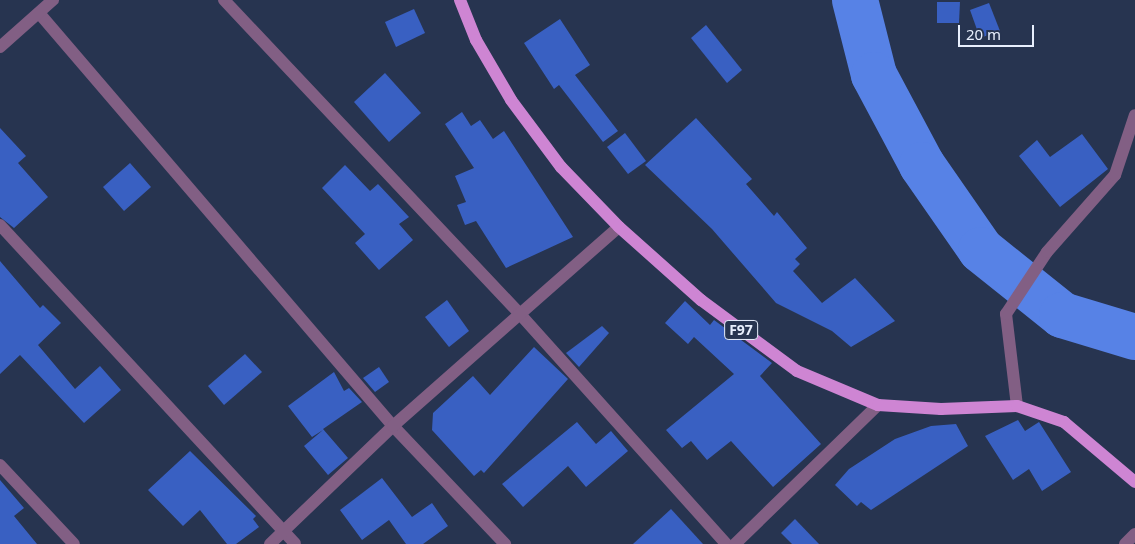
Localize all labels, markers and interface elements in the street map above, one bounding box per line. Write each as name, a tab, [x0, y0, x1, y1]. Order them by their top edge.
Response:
scale bar	[960, 15, 1036, 47]
text: 20 m	[966, 24, 1001, 44]
road number: F97	[724, 318, 758, 342]

